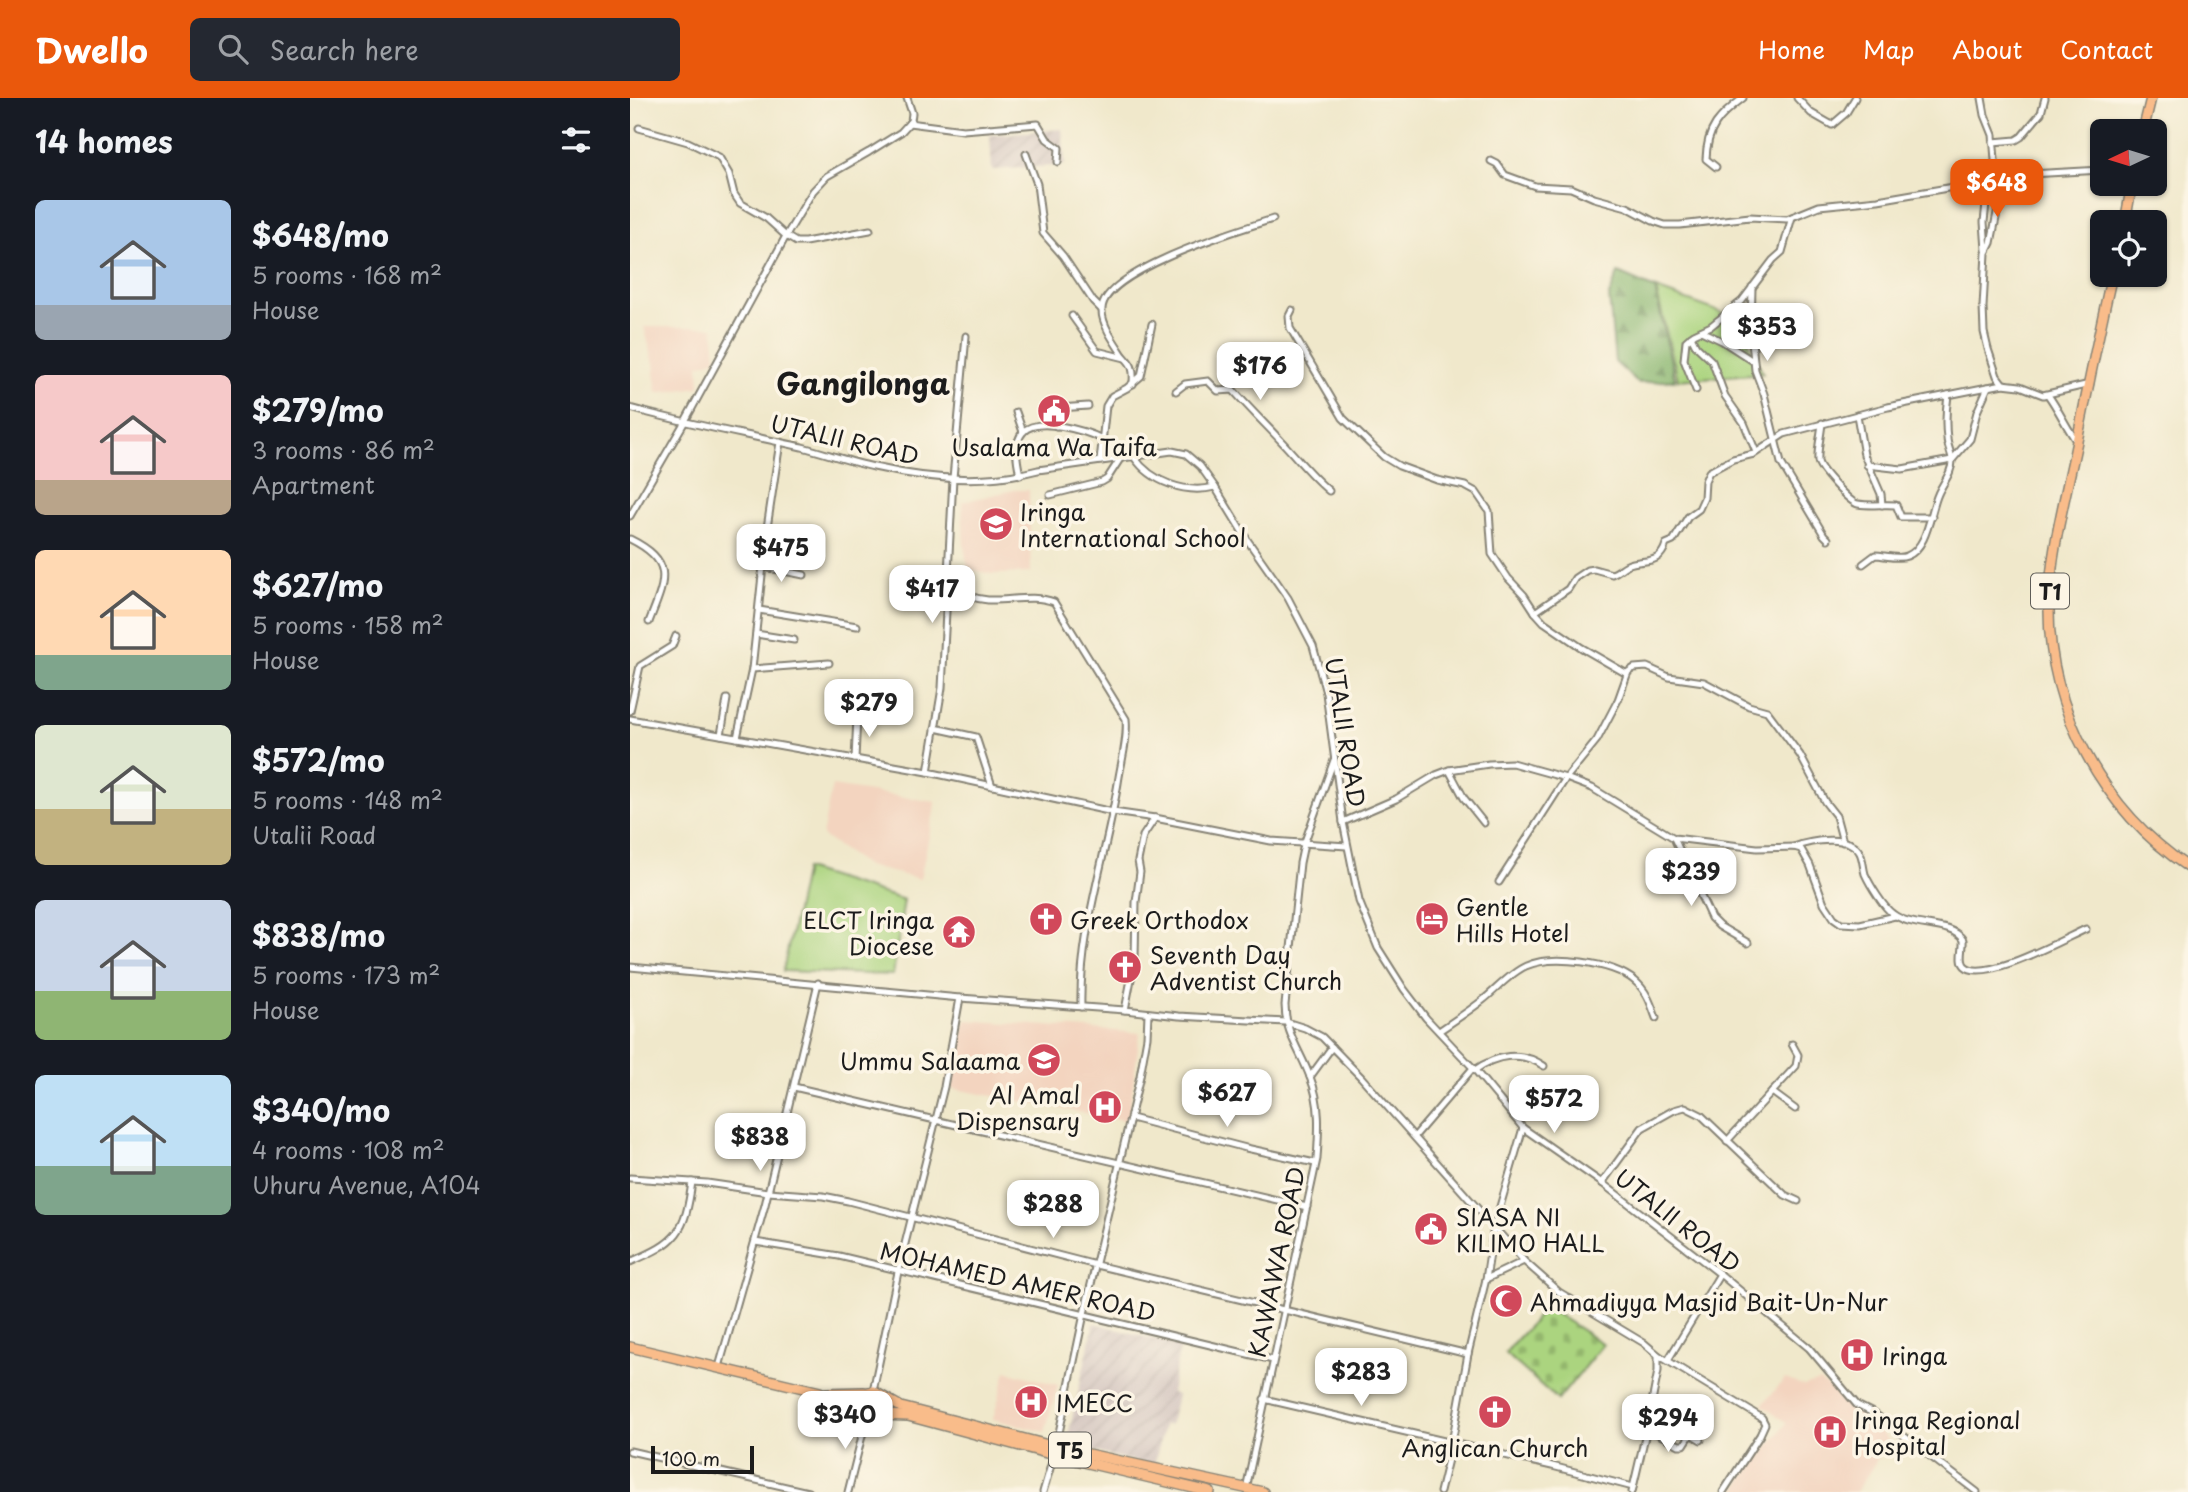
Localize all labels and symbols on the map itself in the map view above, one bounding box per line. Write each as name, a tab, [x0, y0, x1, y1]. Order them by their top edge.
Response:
north arrow	[2090, 119, 2166, 196]
pin: $648	[1956, 159, 2038, 219]
pin: $353	[1726, 303, 1808, 363]
pin: $176	[1219, 342, 1301, 402]
district label: Gangilonga	[776, 360, 951, 405]
public building icon: Usalama Wa Taifa	[1035, 392, 1073, 430]
street label: UTALII ROAD	[767, 405, 923, 473]
place label: Usalama Wa Taifa	[951, 429, 1157, 464]
place label: Iringa International School	[1020, 494, 1246, 555]
school or university icon: Iringa International School	[977, 505, 1015, 543]
pin: $475	[740, 524, 822, 584]
pin: $417	[891, 566, 973, 625]
road number: T1	[2031, 574, 2069, 608]
street label: UTALII ROAD	[1317, 654, 1375, 810]
pin: $279	[828, 680, 910, 739]
pin: $239	[1650, 848, 1732, 908]
place label: Gentle Hills Hotel	[1456, 889, 1569, 950]
church icon: Greek Orthodox	[1027, 900, 1065, 938]
hotel icon: Gentle Hills Hotel	[1413, 900, 1451, 938]
place label: ELCT Iringa Diocese	[803, 902, 934, 963]
place label: Greek Orthodox	[1070, 902, 1249, 937]
temple icon: ELCT Iringa Diocese	[940, 913, 978, 951]
place label: Seventh Day Adventist Church	[1150, 937, 1342, 998]
church icon: Seventh Day Adventist Church	[1106, 948, 1144, 986]
school or university icon: Ummu Salaama	[1025, 1041, 1063, 1079]
place label: Ummu Salaama	[840, 1043, 1021, 1078]
pin: $627	[1186, 1070, 1268, 1129]
pin: $572	[1513, 1076, 1595, 1135]
place label: Al Amal Dispensary	[956, 1077, 1080, 1138]
hospital icon: Al Amal Dispensary	[1086, 1088, 1124, 1126]
pin: $838	[719, 1114, 801, 1173]
street label: UTALII ROAD	[1608, 1160, 1748, 1280]
street label: KAWAWA ROAD	[1239, 1163, 1313, 1361]
pin: $288	[1012, 1180, 1094, 1240]
place label: SIASA NI KILIMO HALL	[1456, 1199, 1605, 1260]
public building icon: SIASA NI KILIMO HALL	[1412, 1210, 1450, 1248]
street label: MOHAMED AMER ROAD	[877, 1232, 1159, 1330]
mosque icon: Ahmadiyya Masjid Bait-Un-Nur	[1487, 1282, 1525, 1320]
place label: Ahmadiyya Masjid Bait-Un-Nur	[1530, 1284, 1888, 1319]
hospital icon: Iringa	[1838, 1336, 1876, 1374]
place label: Iringa	[1882, 1338, 1948, 1373]
pin: $283	[1320, 1348, 1402, 1408]
hospital icon: IMECC	[1012, 1383, 1050, 1421]
place label: IMECC	[1056, 1385, 1133, 1420]
pin: $340	[804, 1392, 886, 1451]
church icon: Anglican Church	[1476, 1393, 1514, 1431]
pin: $294	[1627, 1394, 1709, 1454]
place label: Iringa Regional Hospital	[1854, 1402, 2020, 1463]
hospital icon: Iringa Regional Hospital	[1811, 1413, 1849, 1451]
place label: Anglican Church	[1402, 1430, 1588, 1465]
road number: T5	[1049, 1432, 1091, 1468]
scale bar	[651, 1443, 754, 1475]

